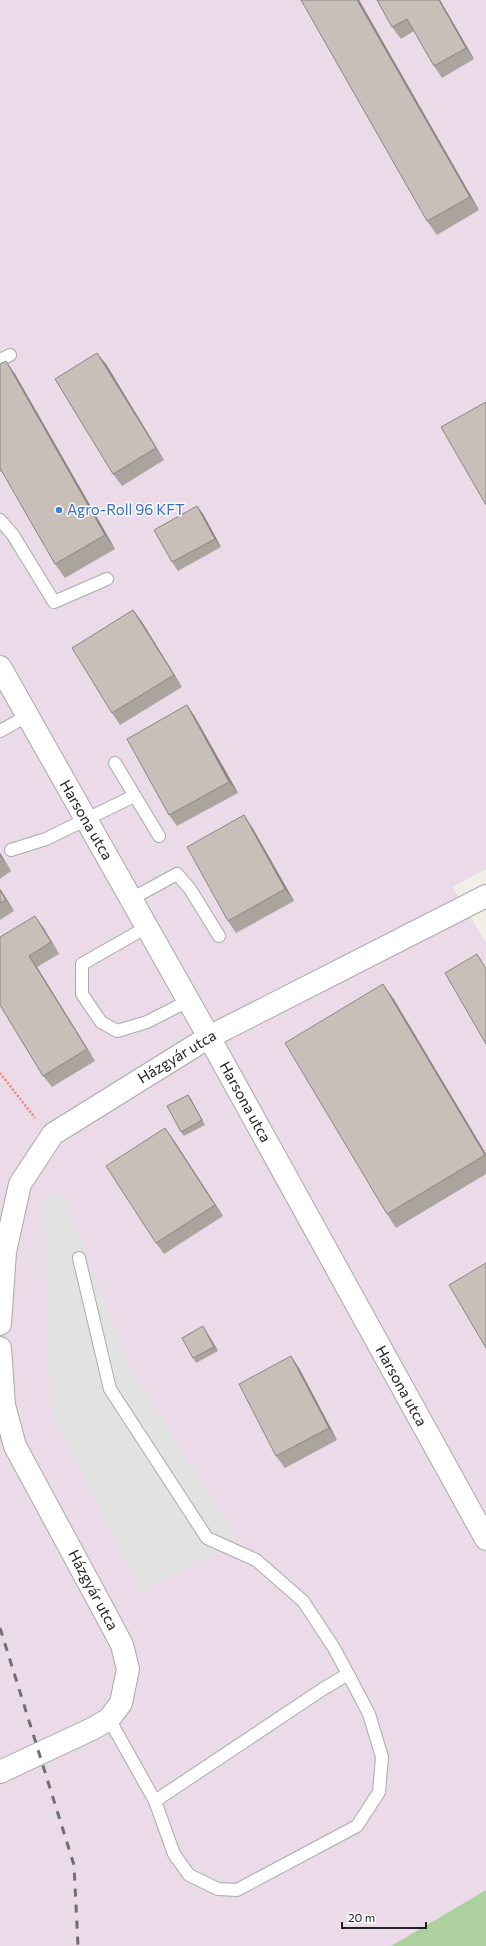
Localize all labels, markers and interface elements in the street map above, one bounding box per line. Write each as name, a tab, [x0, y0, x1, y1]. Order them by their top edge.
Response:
place label: Agro-Roll 96 KFT	[67, 500, 185, 518]
marker: Agro-Roll 96 KFT	[54, 505, 64, 515]
street label: Harsona utca	[57, 776, 117, 863]
street label: Házgyár utca	[134, 1026, 219, 1087]
street label: Harsona utca	[216, 1058, 275, 1145]
street label: Harsona utca	[372, 1342, 431, 1429]
street label: Házgyár utca	[65, 1546, 123, 1633]
scale bar	[342, 1904, 426, 1930]
text: 20 m	[348, 1910, 375, 1924]

